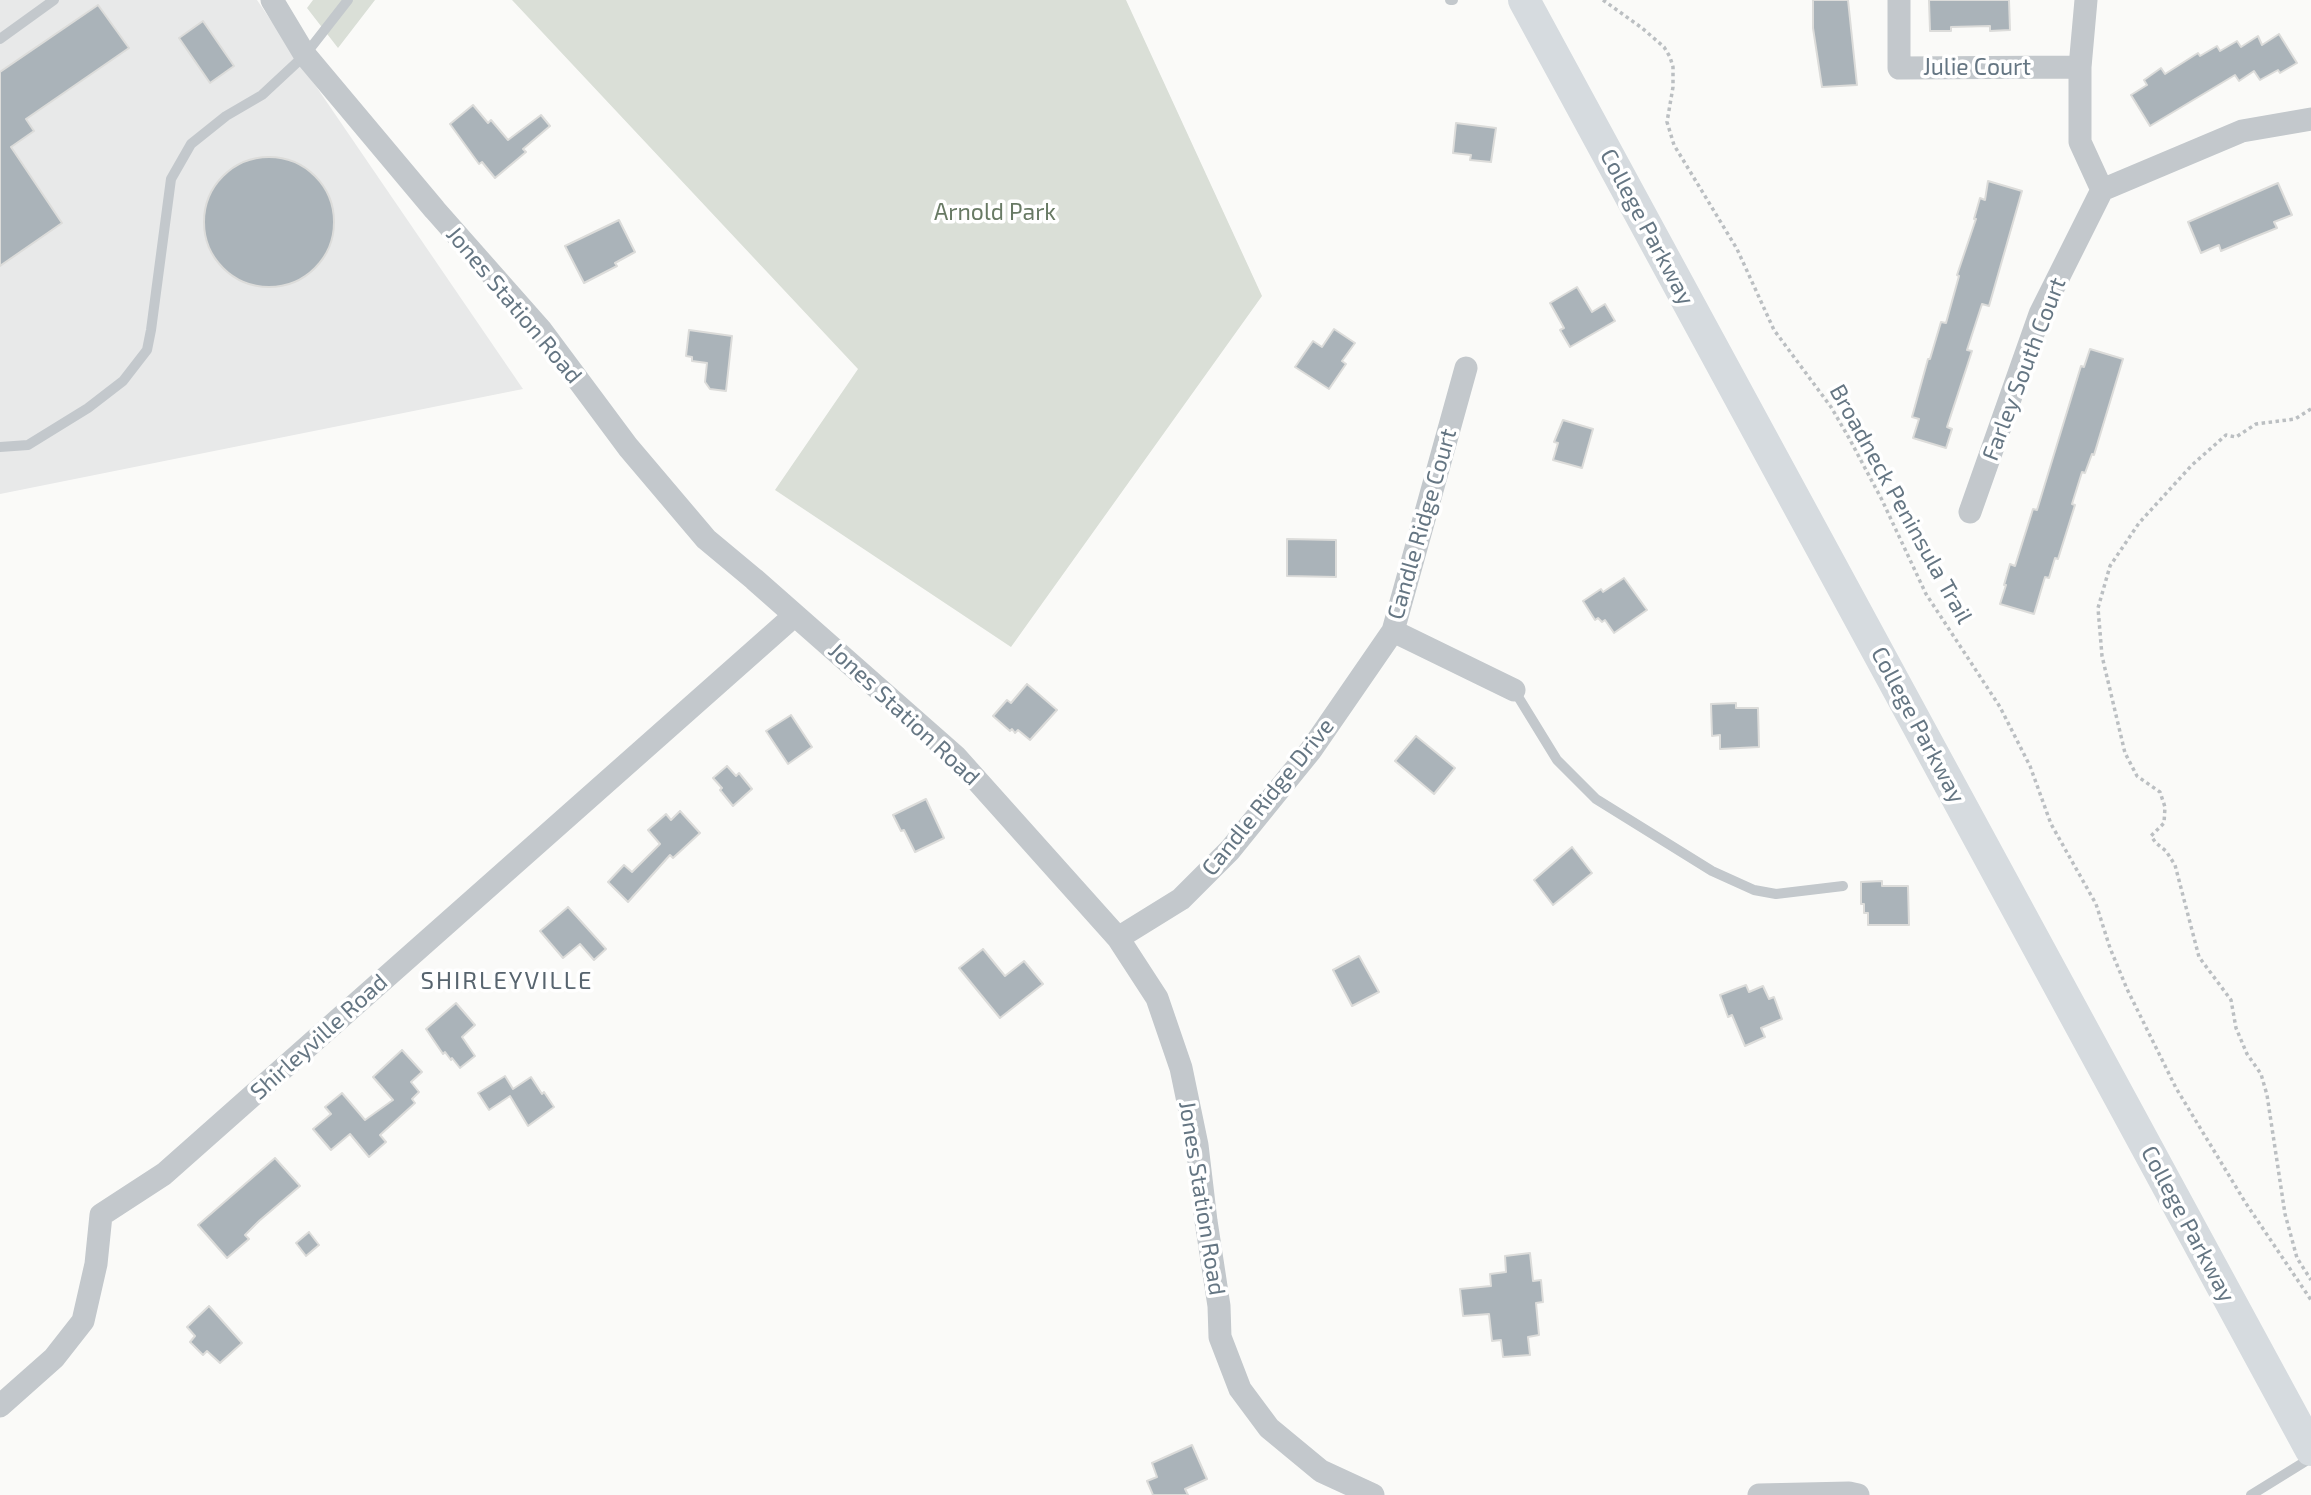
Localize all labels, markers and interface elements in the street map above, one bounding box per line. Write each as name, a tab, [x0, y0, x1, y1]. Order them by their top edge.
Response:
street label: Julie Court	[1923, 53, 2031, 81]
street label: College Parkway	[1594, 144, 1700, 310]
park label: Arnold Park	[934, 198, 1056, 226]
street label: Jones Station Road	[440, 221, 588, 389]
street label: Farley South Court	[1976, 274, 2072, 464]
street label: Broadneck Peninsula Trail	[1824, 380, 1978, 628]
street label: Candle Ridge Court	[1382, 425, 1462, 623]
street label: Jones Station Road	[823, 637, 985, 791]
street label: College Parkway	[1865, 642, 1971, 808]
street label: Candle Ridge Drive	[1196, 713, 1340, 881]
district label: SHIRLEYVILLE	[422, 967, 592, 995]
street label: Shirleyville Road	[245, 968, 393, 1106]
street label: Jones Station Road	[1173, 1099, 1231, 1297]
street label: College Parkway	[2135, 1141, 2241, 1307]

